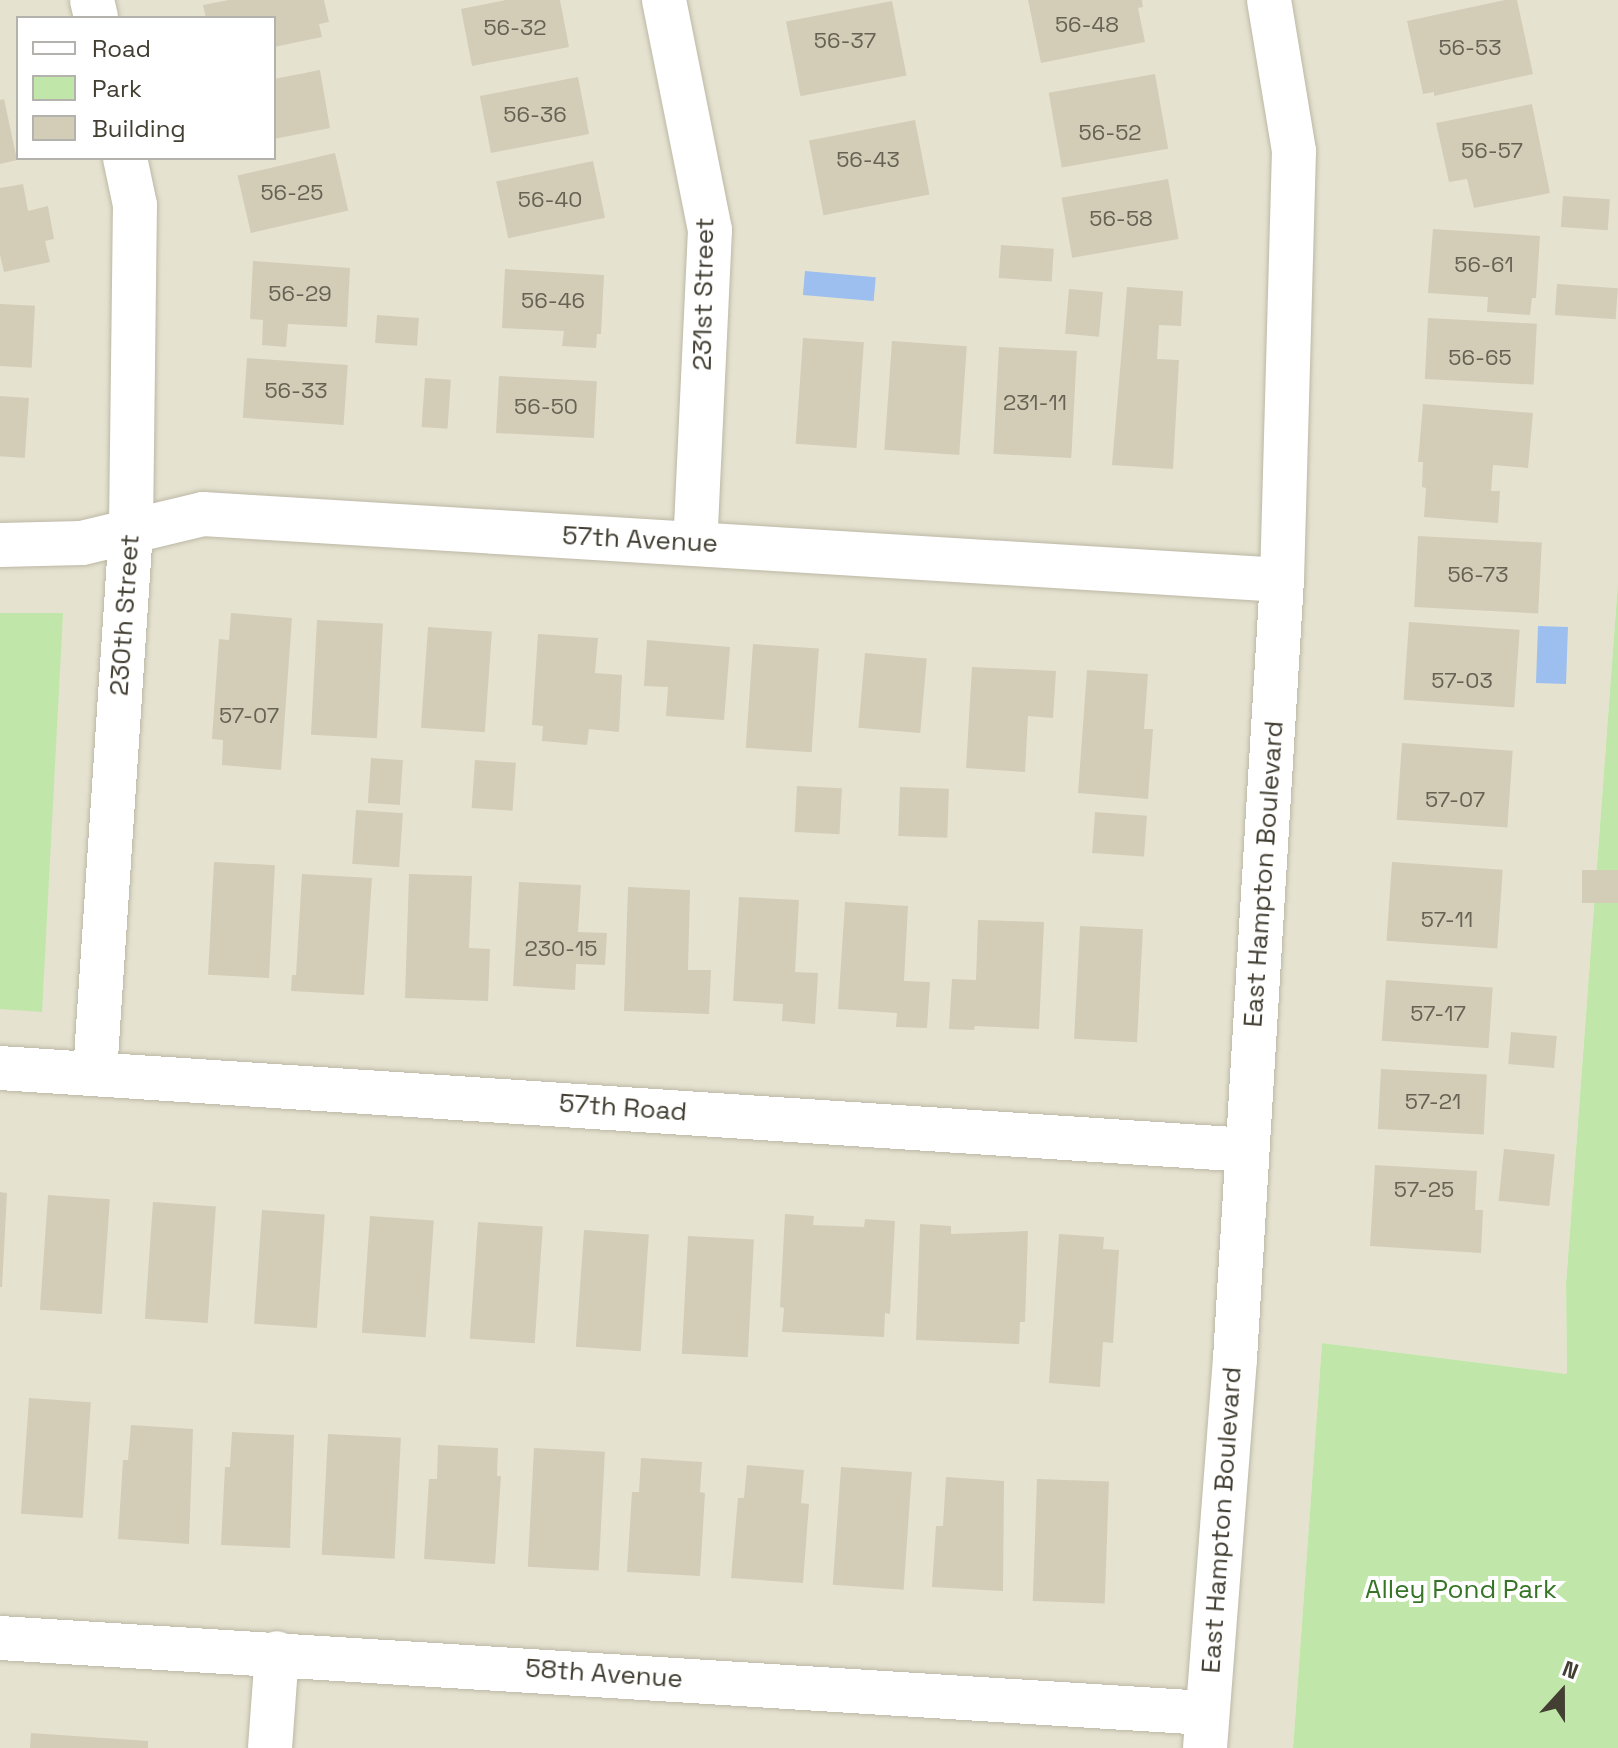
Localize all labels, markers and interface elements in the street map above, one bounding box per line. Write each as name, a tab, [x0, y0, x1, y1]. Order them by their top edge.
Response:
house number: 56-48	[1055, 12, 1119, 38]
house number: 56-32	[483, 15, 547, 41]
legend	[16, 16, 276, 160]
house number: 56-37	[814, 28, 876, 54]
text: Road	[92, 33, 151, 64]
house number: 56-53	[1438, 35, 1502, 61]
text: Park	[92, 73, 142, 104]
house number: 56-36	[503, 102, 567, 128]
text: Building	[92, 113, 186, 144]
house number: 56-52	[1079, 120, 1141, 146]
house number: 56-57	[1461, 138, 1523, 164]
house number: 56-43	[836, 147, 900, 173]
house number: 56-25	[260, 180, 324, 206]
house number: 56-40	[518, 187, 582, 213]
house number: 56-58	[1089, 206, 1153, 232]
street label: 231st Street	[687, 217, 721, 371]
house number: 56-61	[1454, 252, 1514, 278]
house number: 56-29	[268, 281, 332, 307]
house number: 56-46	[521, 288, 585, 314]
house number: 56-65	[1448, 345, 1512, 371]
house number: 56-33	[264, 378, 328, 404]
house number: 231-11	[1003, 390, 1067, 416]
house number: 56-50	[514, 394, 578, 420]
street label: 57th Avenue	[561, 520, 719, 560]
street label: 230th Street	[104, 533, 146, 697]
house number: 56-73	[1447, 562, 1509, 588]
house number: 57-03	[1431, 668, 1493, 694]
house number: 57-07	[219, 703, 279, 729]
street label: East Hampton Boulevard	[1238, 720, 1290, 1028]
house number: 57-07	[1425, 787, 1485, 813]
house number: 57-11	[1421, 907, 1473, 933]
house number: 230-15	[525, 936, 597, 962]
house number: 57-17	[1410, 1001, 1466, 1027]
street label: 57th Road	[558, 1088, 688, 1128]
house number: 57-21	[1405, 1089, 1461, 1115]
house number: 57-25	[1394, 1177, 1454, 1203]
street label: East Hampton Boulevard	[1196, 1366, 1248, 1674]
park label: Alley Pond Park	[1365, 1574, 1557, 1606]
north arrow	[1522, 1652, 1602, 1732]
street label: 58th Avenue	[524, 1653, 684, 1695]
text: N	[1559, 1654, 1583, 1685]

